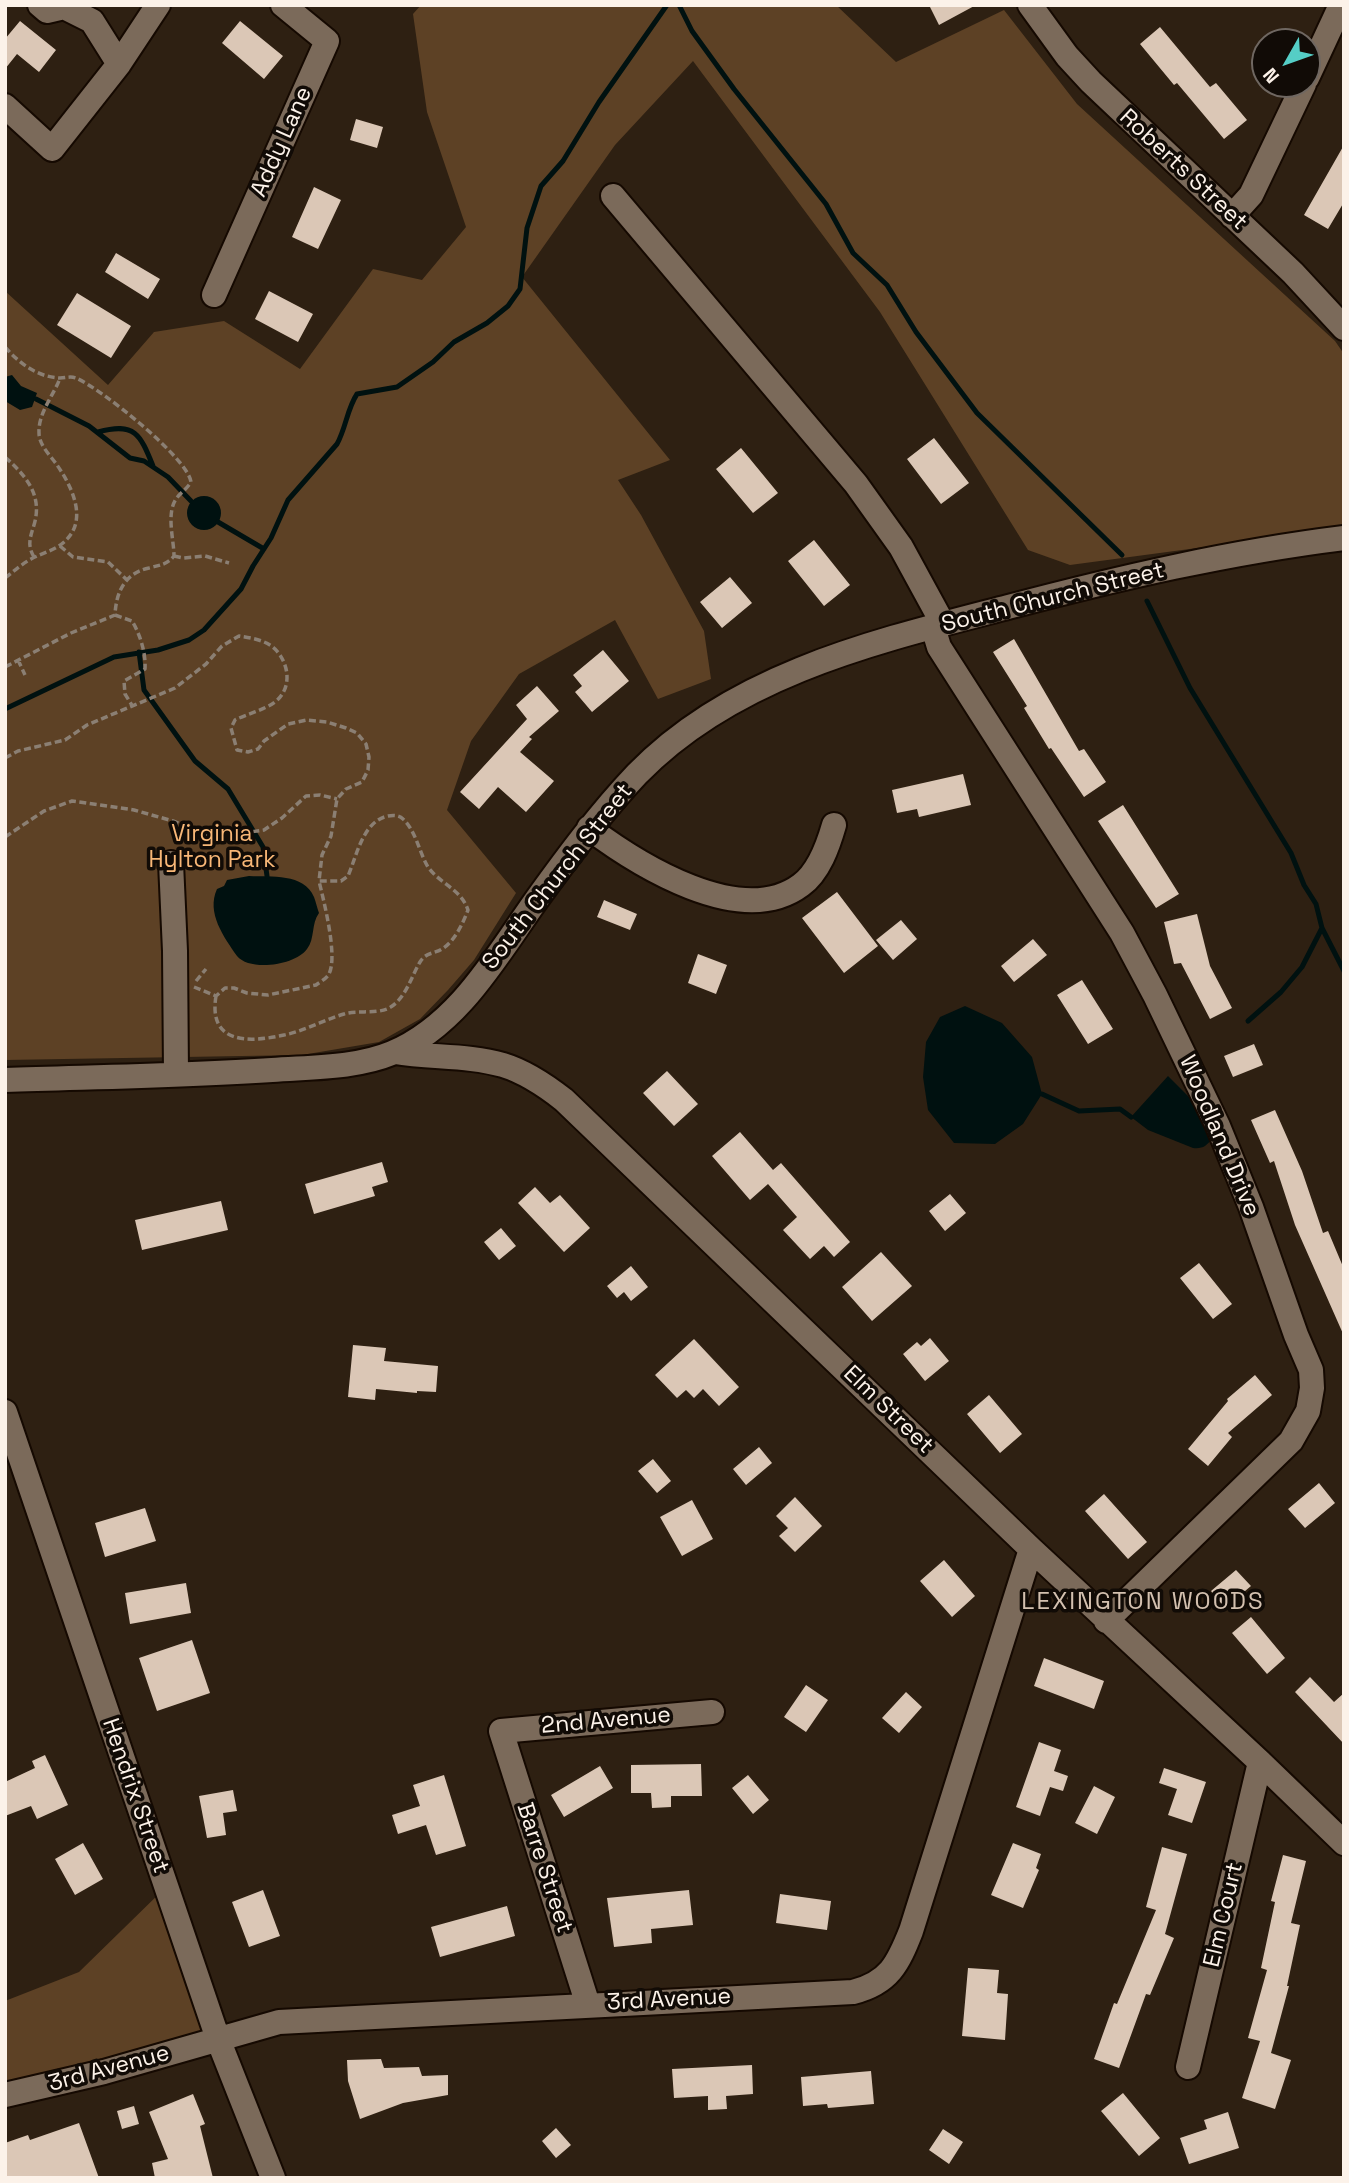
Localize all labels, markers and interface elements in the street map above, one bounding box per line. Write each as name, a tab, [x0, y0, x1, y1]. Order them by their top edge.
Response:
north arrow	[1251, 28, 1321, 98]
text: N	[1257, 63, 1285, 88]
street label: Addy Lane	[245, 83, 319, 201]
street label: Roberts Street	[1113, 104, 1253, 236]
street label: South Church Street	[939, 557, 1167, 639]
street label: South Church Street	[477, 779, 639, 975]
park label: Virginia Hylton Park	[148, 821, 276, 875]
street label: Woodland Drive	[1173, 1052, 1265, 1220]
street label: Elm Street	[837, 1360, 939, 1460]
district label: LEXINGTON WOODS	[1023, 1588, 1263, 1616]
street label: 2nd Avenue	[540, 1702, 672, 1740]
street label: Hendrix Street	[96, 1715, 174, 1877]
street label: Barre Street	[510, 1799, 578, 1937]
street label: Elm Court	[1199, 1860, 1249, 1970]
street label: 3rd Avenue	[606, 1983, 732, 2017]
street label: 3rd Avenue	[45, 2040, 173, 2098]

